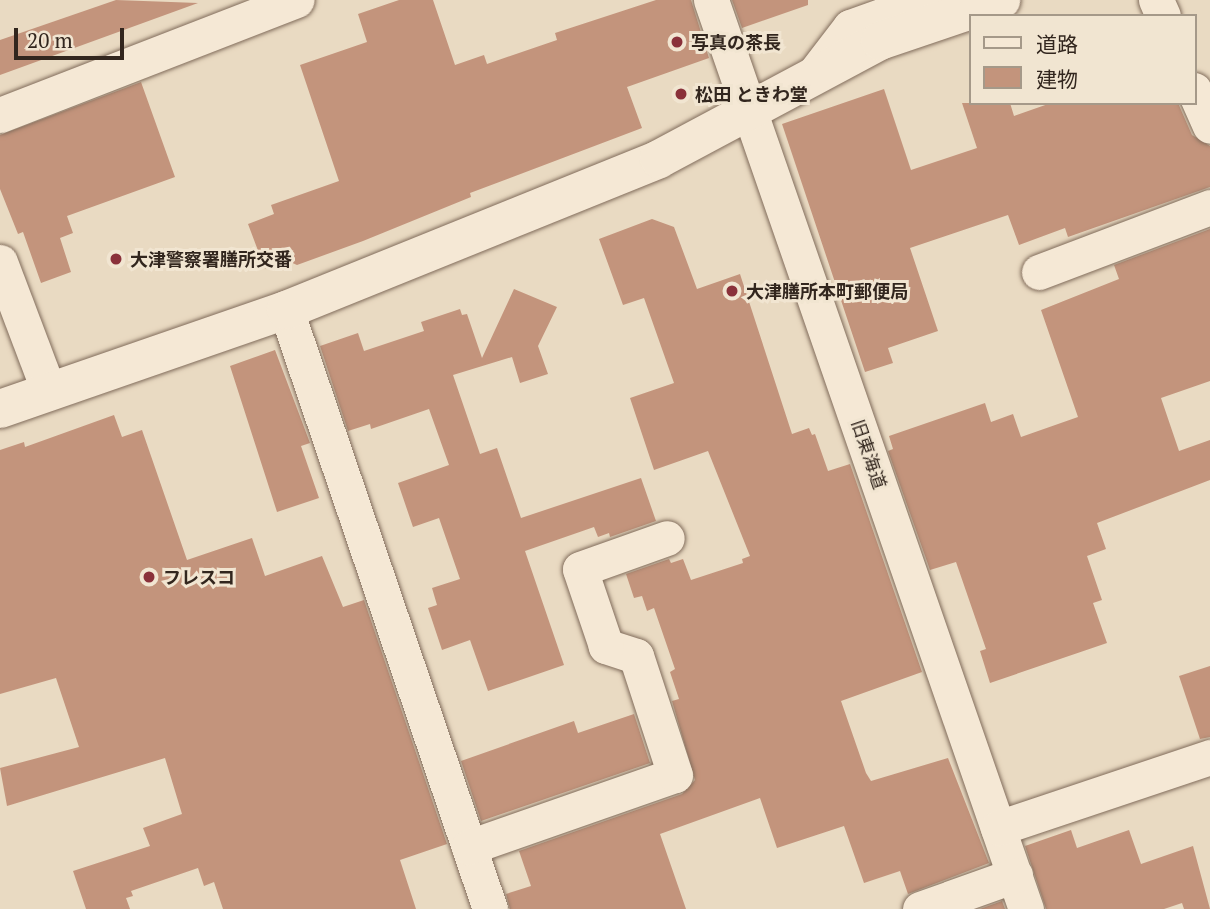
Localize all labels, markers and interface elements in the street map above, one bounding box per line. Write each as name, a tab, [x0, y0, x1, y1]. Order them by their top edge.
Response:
scale bar	[18, 14, 128, 58]
legend	[968, 14, 1196, 105]
text: 20 m	[27, 26, 73, 54]
text: 道路	[1036, 30, 1078, 58]
place label: 写真の茶長	[691, 31, 781, 53]
marker: 写真の茶長	[669, 34, 685, 50]
text: 建物	[1036, 65, 1078, 93]
place label: 松田 ときわ堂	[695, 83, 808, 105]
marker: 松田 ときわ堂	[673, 86, 689, 102]
place label: 大津警察署膳所交番	[130, 248, 292, 270]
marker: 大津警察署膳所交番	[108, 251, 124, 267]
place label: 大津膳所本町郵便局	[746, 280, 908, 302]
marker: 大津膳所本町郵便局	[724, 283, 740, 299]
street label: 旧東海道	[847, 416, 891, 492]
place label: フレスコ	[163, 566, 235, 588]
marker: フレスコ	[141, 569, 157, 585]

